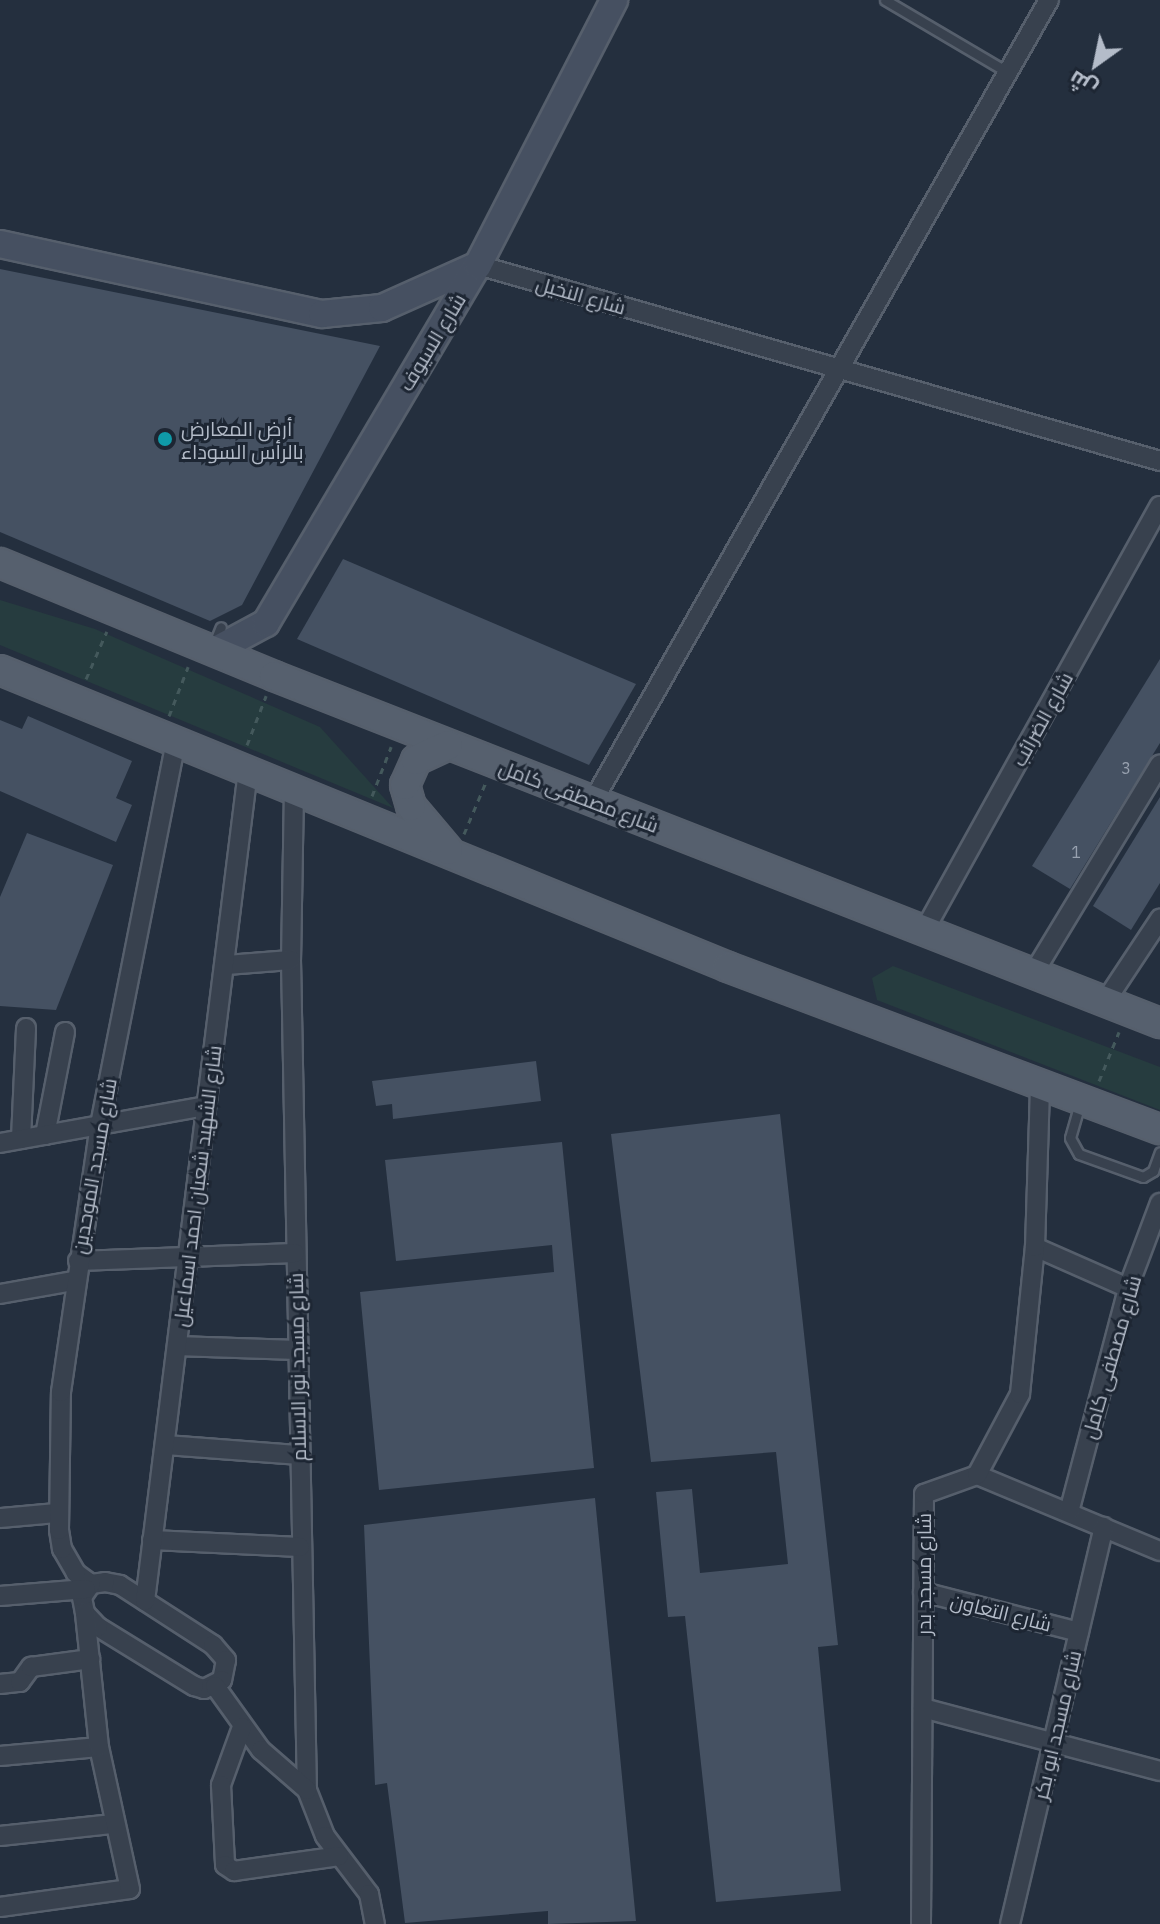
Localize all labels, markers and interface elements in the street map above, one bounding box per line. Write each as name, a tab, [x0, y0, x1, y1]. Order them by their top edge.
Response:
north arrow	[1056, 24, 1136, 104]
text: ش	[1063, 65, 1102, 104]
street label: شارع النخيل	[533, 271, 629, 319]
street label: شارع السيوف	[393, 289, 471, 395]
place label: أرض المعارض بالرأس السوداء	[181, 416, 304, 463]
marker: أرض المعارض بالرأس السوداء	[156, 430, 174, 448]
street label: شارع الضرائب	[1006, 668, 1078, 770]
street label: شارع مصطفى كامل	[496, 755, 662, 837]
house number: 3	[1121, 758, 1131, 778]
house number: 1	[1071, 842, 1081, 862]
street label: شارع الشهيد شعبان احمد اسماعيل	[168, 1044, 226, 1328]
street label: شارع مسجد الموحدين	[67, 1076, 121, 1256]
street label: شارع مسجد نور الاسلام	[283, 1273, 311, 1461]
street label: شارع مصطفى كامل	[1076, 1273, 1146, 1441]
street label: شارع مسجد بدر	[911, 1513, 935, 1635]
street label: شارع التعاون	[948, 1588, 1054, 1636]
street label: شارع مسجد ابو بكر	[1028, 1648, 1086, 1802]

